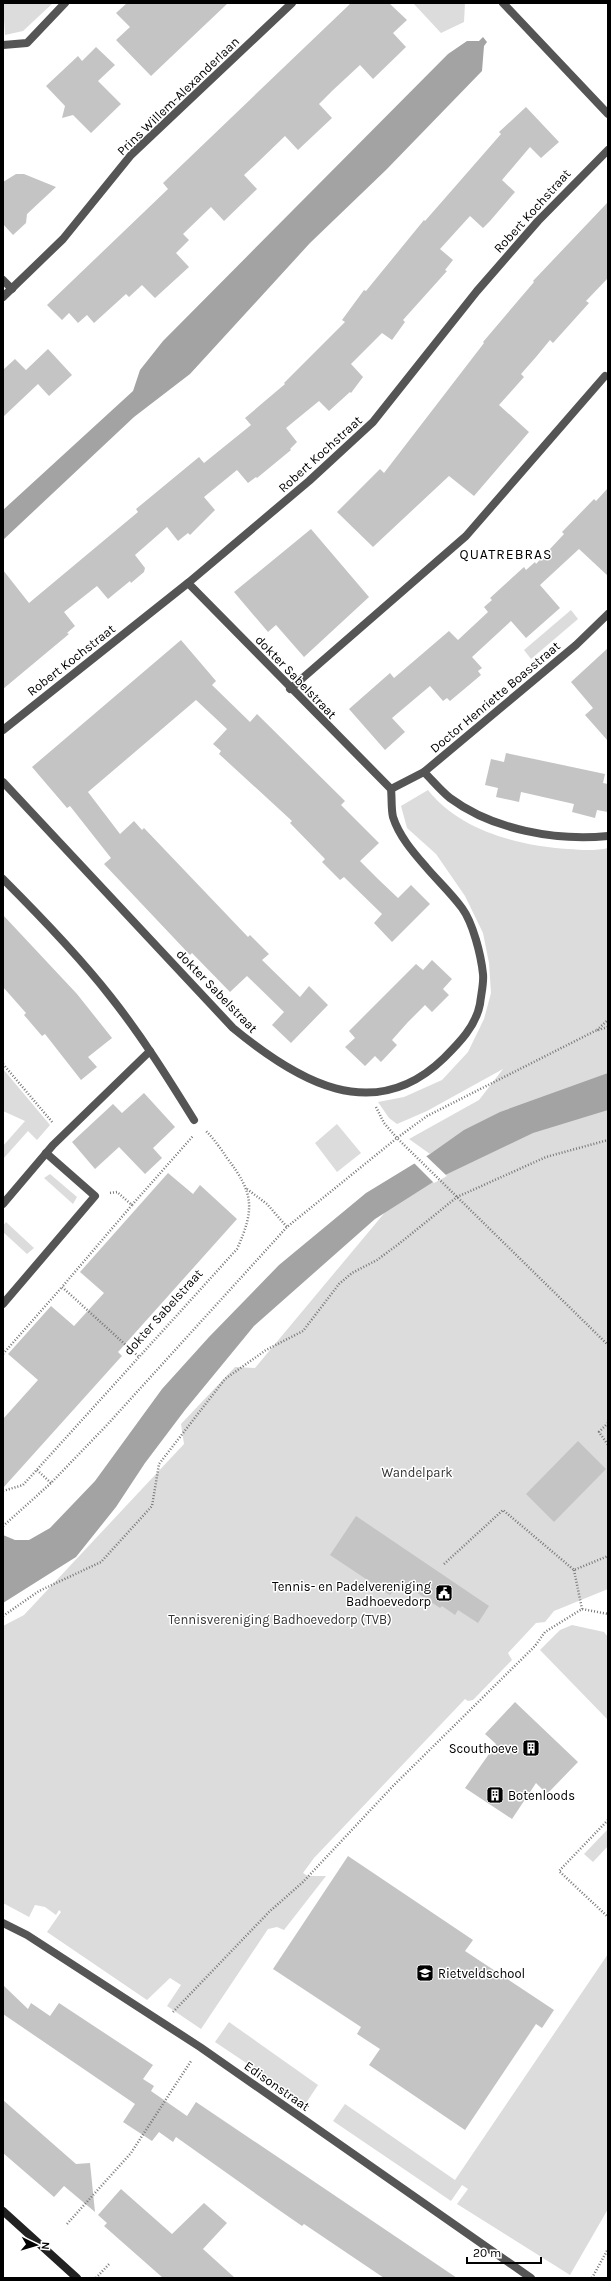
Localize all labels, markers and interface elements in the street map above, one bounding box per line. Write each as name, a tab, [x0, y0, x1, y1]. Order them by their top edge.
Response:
street label: Prins Willem-Alexanderlaan	[114, 34, 242, 158]
street label: Robert Kochstraat	[491, 166, 574, 256]
street label: Robert Kochstraat	[275, 412, 365, 495]
district label: QUATREBRAS	[460, 546, 552, 563]
street label: Robert Kochstraat	[24, 621, 118, 699]
street label: dokter Sabelstraat	[252, 632, 340, 722]
street label: Doctor Henriette Boasstraat	[427, 638, 563, 756]
street label: dokter Sabelstraat	[173, 946, 261, 1036]
street label: dokter Sabelstraat	[121, 1266, 205, 1358]
park label: Wandelpark	[381, 1465, 453, 1480]
place label: Tennis- en Padelvereniging Badhoevedorp	[272, 1579, 432, 1609]
public building icon: Tennis- en Padelvereniging Badhoevedorp	[434, 1583, 454, 1603]
park label: Tennisvereniging Badhoevedorp (TVB)	[168, 1612, 392, 1627]
building icon: Scouthoeve	[521, 1738, 541, 1758]
place label: Scouthoeve	[449, 1741, 518, 1756]
building icon: Botenloods	[485, 1785, 505, 1805]
place label: Botenloods	[508, 1788, 575, 1803]
school or university icon: Rietveldschool	[415, 1963, 435, 1983]
place label: Rietveldschool	[438, 1966, 525, 1981]
street label: Edisonstraat	[241, 2058, 313, 2114]
north arrow	[16, 2225, 56, 2265]
scale bar	[467, 2239, 541, 2265]
text: N	[39, 2241, 52, 2250]
text: 20 m	[473, 2246, 501, 2260]

